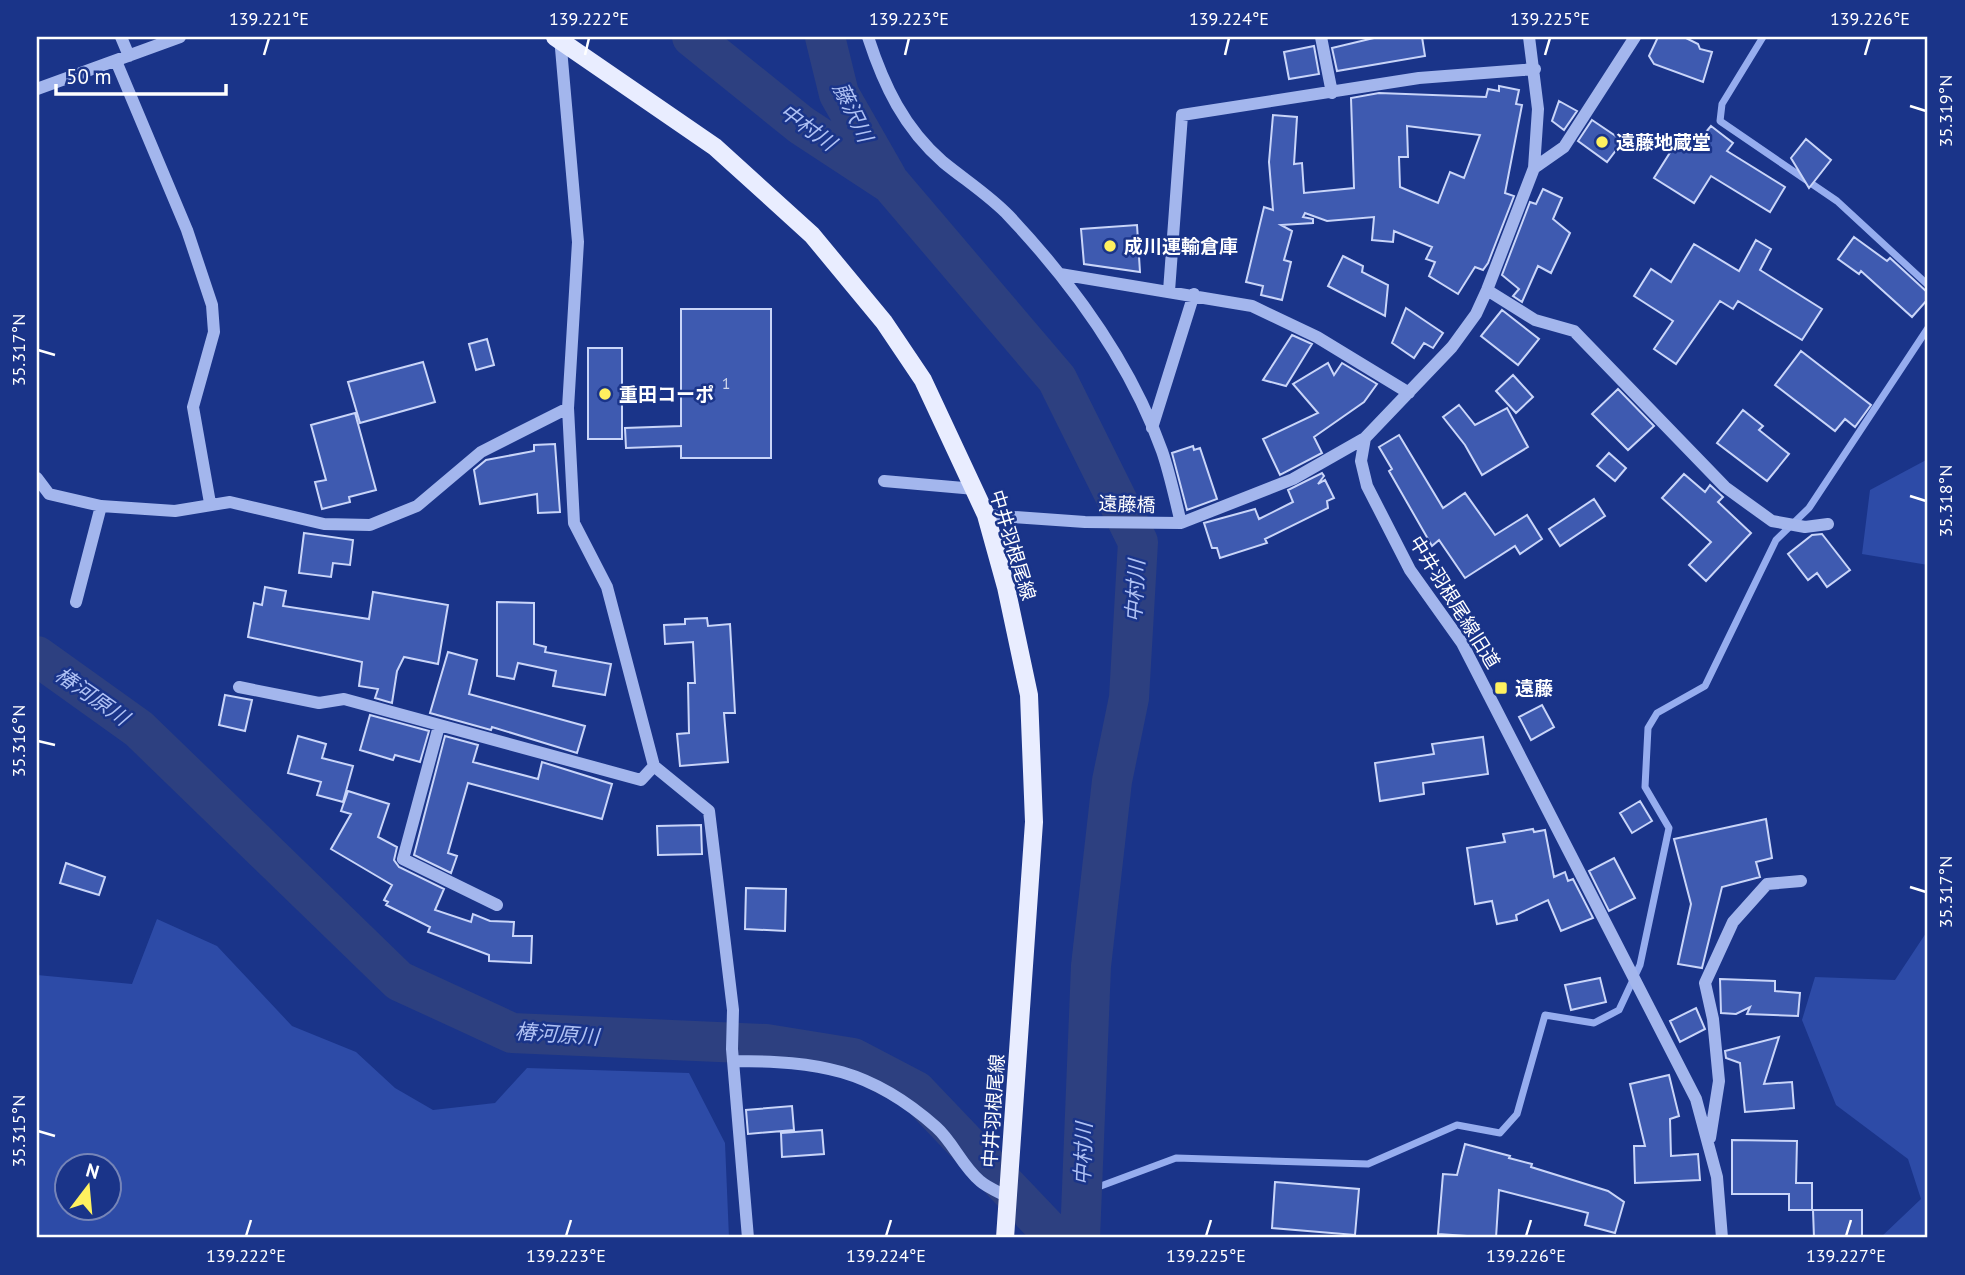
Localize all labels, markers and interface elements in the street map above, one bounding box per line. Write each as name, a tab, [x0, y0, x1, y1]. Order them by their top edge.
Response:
text: 139.221°E	[229, 7, 309, 30]
text: 139.222°E	[549, 7, 629, 30]
text: 139.223°E	[869, 7, 949, 30]
text: 139.224°E	[1189, 7, 1269, 30]
text: 139.225°E	[1510, 7, 1590, 30]
text: 139.226°E	[1830, 7, 1910, 30]
scale bar	[56, 52, 226, 96]
text: 50 m	[66, 63, 112, 90]
text: 35.319°N	[1934, 75, 1957, 147]
water label: 藤沢川	[827, 78, 880, 148]
water label: 中村川	[775, 98, 843, 158]
place label: 遠藤地蔵堂	[1616, 130, 1711, 154]
marker: 遠藤地蔵堂	[1594, 134, 1610, 150]
place label: 成川運輸倉庫	[1124, 234, 1238, 258]
marker: 成川運輸倉庫	[1102, 238, 1118, 254]
text: 35.317°N	[7, 314, 30, 386]
house number: 1	[722, 373, 730, 393]
place label: 重田コーポ	[619, 382, 714, 406]
marker: 重田コーポ	[597, 386, 613, 402]
text: 35.318°N	[1934, 465, 1957, 537]
street label: 中井羽根尾線	[985, 487, 1041, 603]
street label: 遠藤橋	[1098, 491, 1156, 517]
street label: 中井羽根尾線旧道	[1405, 531, 1505, 673]
water label: 中村川	[1120, 557, 1150, 623]
water label: 椿河原川	[50, 661, 136, 732]
place label: 遠藤	[1515, 676, 1553, 700]
marker: 遠藤	[1493, 680, 1509, 696]
text: 35.316°N	[7, 705, 30, 777]
text: 35.317°N	[1934, 856, 1957, 928]
water label: 椿河原川	[514, 1018, 602, 1051]
street label: 中井羽根尾線	[977, 1053, 1009, 1169]
text: 35.315°N	[7, 1095, 30, 1167]
water label: 中村川	[1068, 1120, 1098, 1186]
north arrow	[52, 1152, 122, 1222]
text: N	[83, 1157, 102, 1184]
text: 139.222°E	[206, 1244, 286, 1267]
text: 139.223°E	[526, 1244, 606, 1267]
text: 139.224°E	[846, 1244, 926, 1267]
text: 139.225°E	[1166, 1244, 1246, 1267]
text: 139.226°E	[1486, 1244, 1566, 1267]
text: 139.227°E	[1806, 1244, 1886, 1267]

